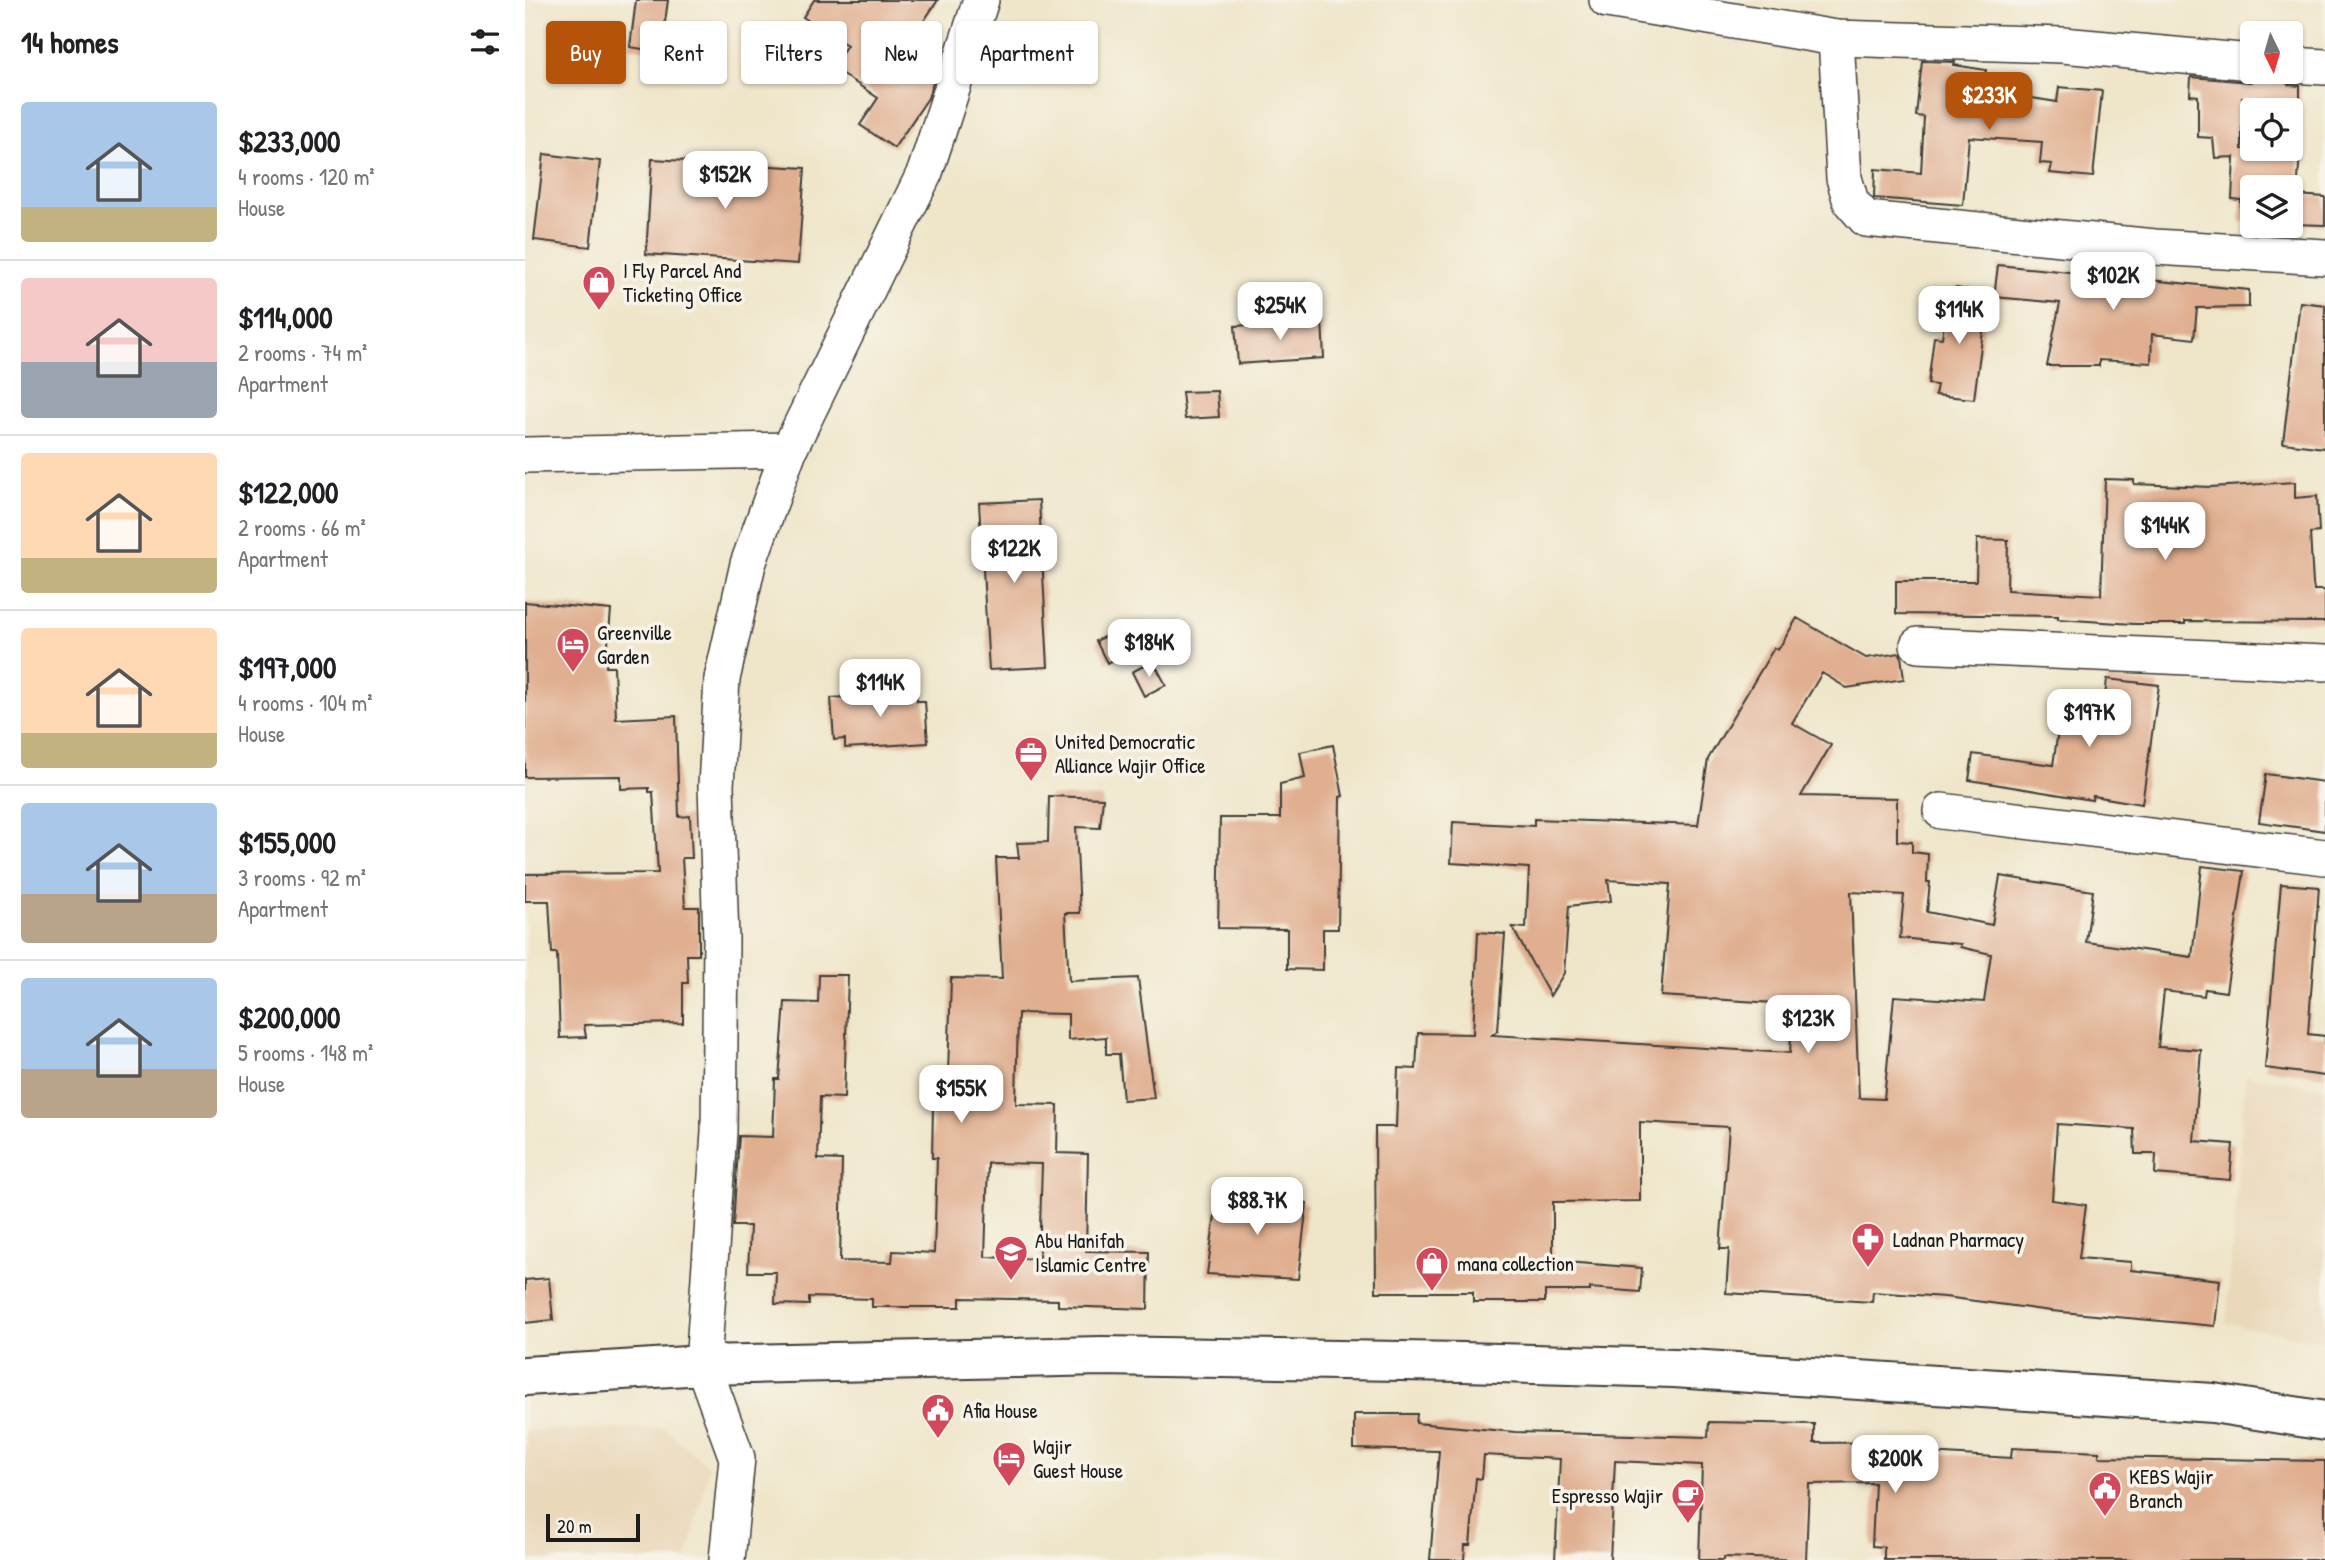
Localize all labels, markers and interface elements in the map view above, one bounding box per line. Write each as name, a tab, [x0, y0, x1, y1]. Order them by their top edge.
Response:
chip: Buy	[546, 21, 626, 84]
chip: Rent	[640, 21, 727, 84]
chip: Filters	[741, 21, 847, 84]
chip: New	[861, 21, 942, 84]
chip: Apartment	[956, 21, 1098, 84]
north arrow	[2240, 21, 2303, 84]
map controls	[2240, 21, 2303, 238]
text: 14 homes	[21, 22, 119, 62]
icon: filters	[466, 23, 504, 61]
pin: $233K	[1940, 72, 2038, 132]
text: $233K	[1961, 79, 2017, 110]
button: locate	[2240, 98, 2303, 161]
text: $233,000	[238, 121, 341, 161]
icon: home	[77, 130, 161, 214]
pin: $152K	[676, 152, 774, 211]
text: $152K	[699, 158, 751, 189]
text: 4 rooms · 120 m²	[238, 161, 375, 192]
button: layers	[2240, 175, 2303, 238]
text: House	[238, 192, 285, 223]
pin: $102K	[2064, 252, 2162, 312]
place label: I Fly Parcel And Ticketing Office	[623, 256, 742, 309]
text: $102K	[2086, 259, 2140, 290]
shop icon: I Fly Parcel And Ticketing Office	[580, 263, 618, 312]
pin: $254K	[1231, 282, 1329, 342]
pin: $114K	[1910, 286, 2008, 346]
text: $254K	[1254, 289, 1306, 320]
text: $114K	[1934, 293, 1984, 324]
text: $114,000	[238, 297, 333, 337]
icon: home	[77, 306, 161, 390]
text: 2 rooms · 74 m²	[238, 337, 367, 368]
text: Apartment	[238, 368, 328, 399]
text: $122,000	[238, 472, 339, 512]
icon: home	[77, 481, 161, 565]
pin: $144K	[2116, 503, 2214, 562]
text: $144K	[2140, 509, 2190, 540]
text: 2 rooms · 66 m²	[238, 512, 366, 543]
pin: $122K	[965, 526, 1063, 585]
text: $122K	[987, 532, 1041, 563]
text: Apartment	[238, 543, 328, 574]
place label: Greenville Garden	[597, 618, 672, 671]
pin: $184K	[1100, 620, 1198, 679]
hotel icon: Greenville Garden	[554, 625, 592, 674]
text: $184K	[1124, 626, 1174, 657]
text: $197,000	[238, 647, 336, 687]
icon: home	[77, 656, 161, 740]
pin: $114K	[831, 660, 929, 719]
text: $114K	[855, 666, 905, 697]
text: 4 rooms · 104 m²	[238, 687, 372, 718]
pin: $197K	[2040, 690, 2138, 749]
text: $197K	[2063, 696, 2115, 727]
text: House	[238, 718, 285, 749]
place label: United Democratic Alliance Wajir Office	[1055, 727, 1206, 780]
office icon: United Democratic Alliance Wajir Office	[1012, 734, 1050, 783]
text: $155,000	[238, 822, 336, 862]
icon: home	[77, 831, 161, 915]
text: 3 rooms · 92 m²	[238, 862, 366, 893]
text: Apartment	[238, 893, 328, 924]
pin: $123K	[1759, 996, 1857, 1055]
text: $200,000	[238, 997, 341, 1037]
text: $123K	[1781, 1002, 1835, 1033]
icon: home	[77, 1006, 161, 1090]
text: 5 rooms · 148 m²	[238, 1037, 373, 1068]
pin: $155K	[912, 1066, 1010, 1125]
text: House	[238, 1068, 285, 1099]
text: $155K	[935, 1072, 987, 1103]
pin: $88.7K	[1200, 1178, 1314, 1237]
text: $88.7K	[1227, 1184, 1287, 1215]
pharmacy icon: Ladnan Pharmacy	[1849, 1220, 1887, 1269]
place label: Ladnan Pharmacy	[1893, 1225, 2024, 1254]
place label: Abu Hanifah Islamic Centre	[1035, 1226, 1147, 1279]
school or university icon: Abu Hanifah Islamic Centre	[992, 1233, 1030, 1282]
shop icon: mana collection	[1413, 1244, 1451, 1293]
place label: mana collection	[1457, 1249, 1574, 1278]
public building icon: Afia House	[919, 1391, 957, 1440]
place label: Afia House	[963, 1396, 1038, 1425]
place label: Wajir Guest House	[1033, 1432, 1123, 1485]
pin: $200K	[1846, 1436, 1944, 1495]
hotel icon: Wajir Guest House	[990, 1439, 1028, 1488]
text: $200K	[1867, 1442, 1923, 1473]
place label: KEBS Wajir Branch	[2129, 1462, 2213, 1515]
public building icon: KEBS Wajir Branch	[2086, 1469, 2124, 1518]
cafe icon: Espresso Wajir	[1669, 1476, 1707, 1525]
place label: Espresso Wajir	[1552, 1481, 1663, 1510]
scale bar	[546, 1511, 641, 1543]
text: 20 m	[557, 1513, 592, 1539]

